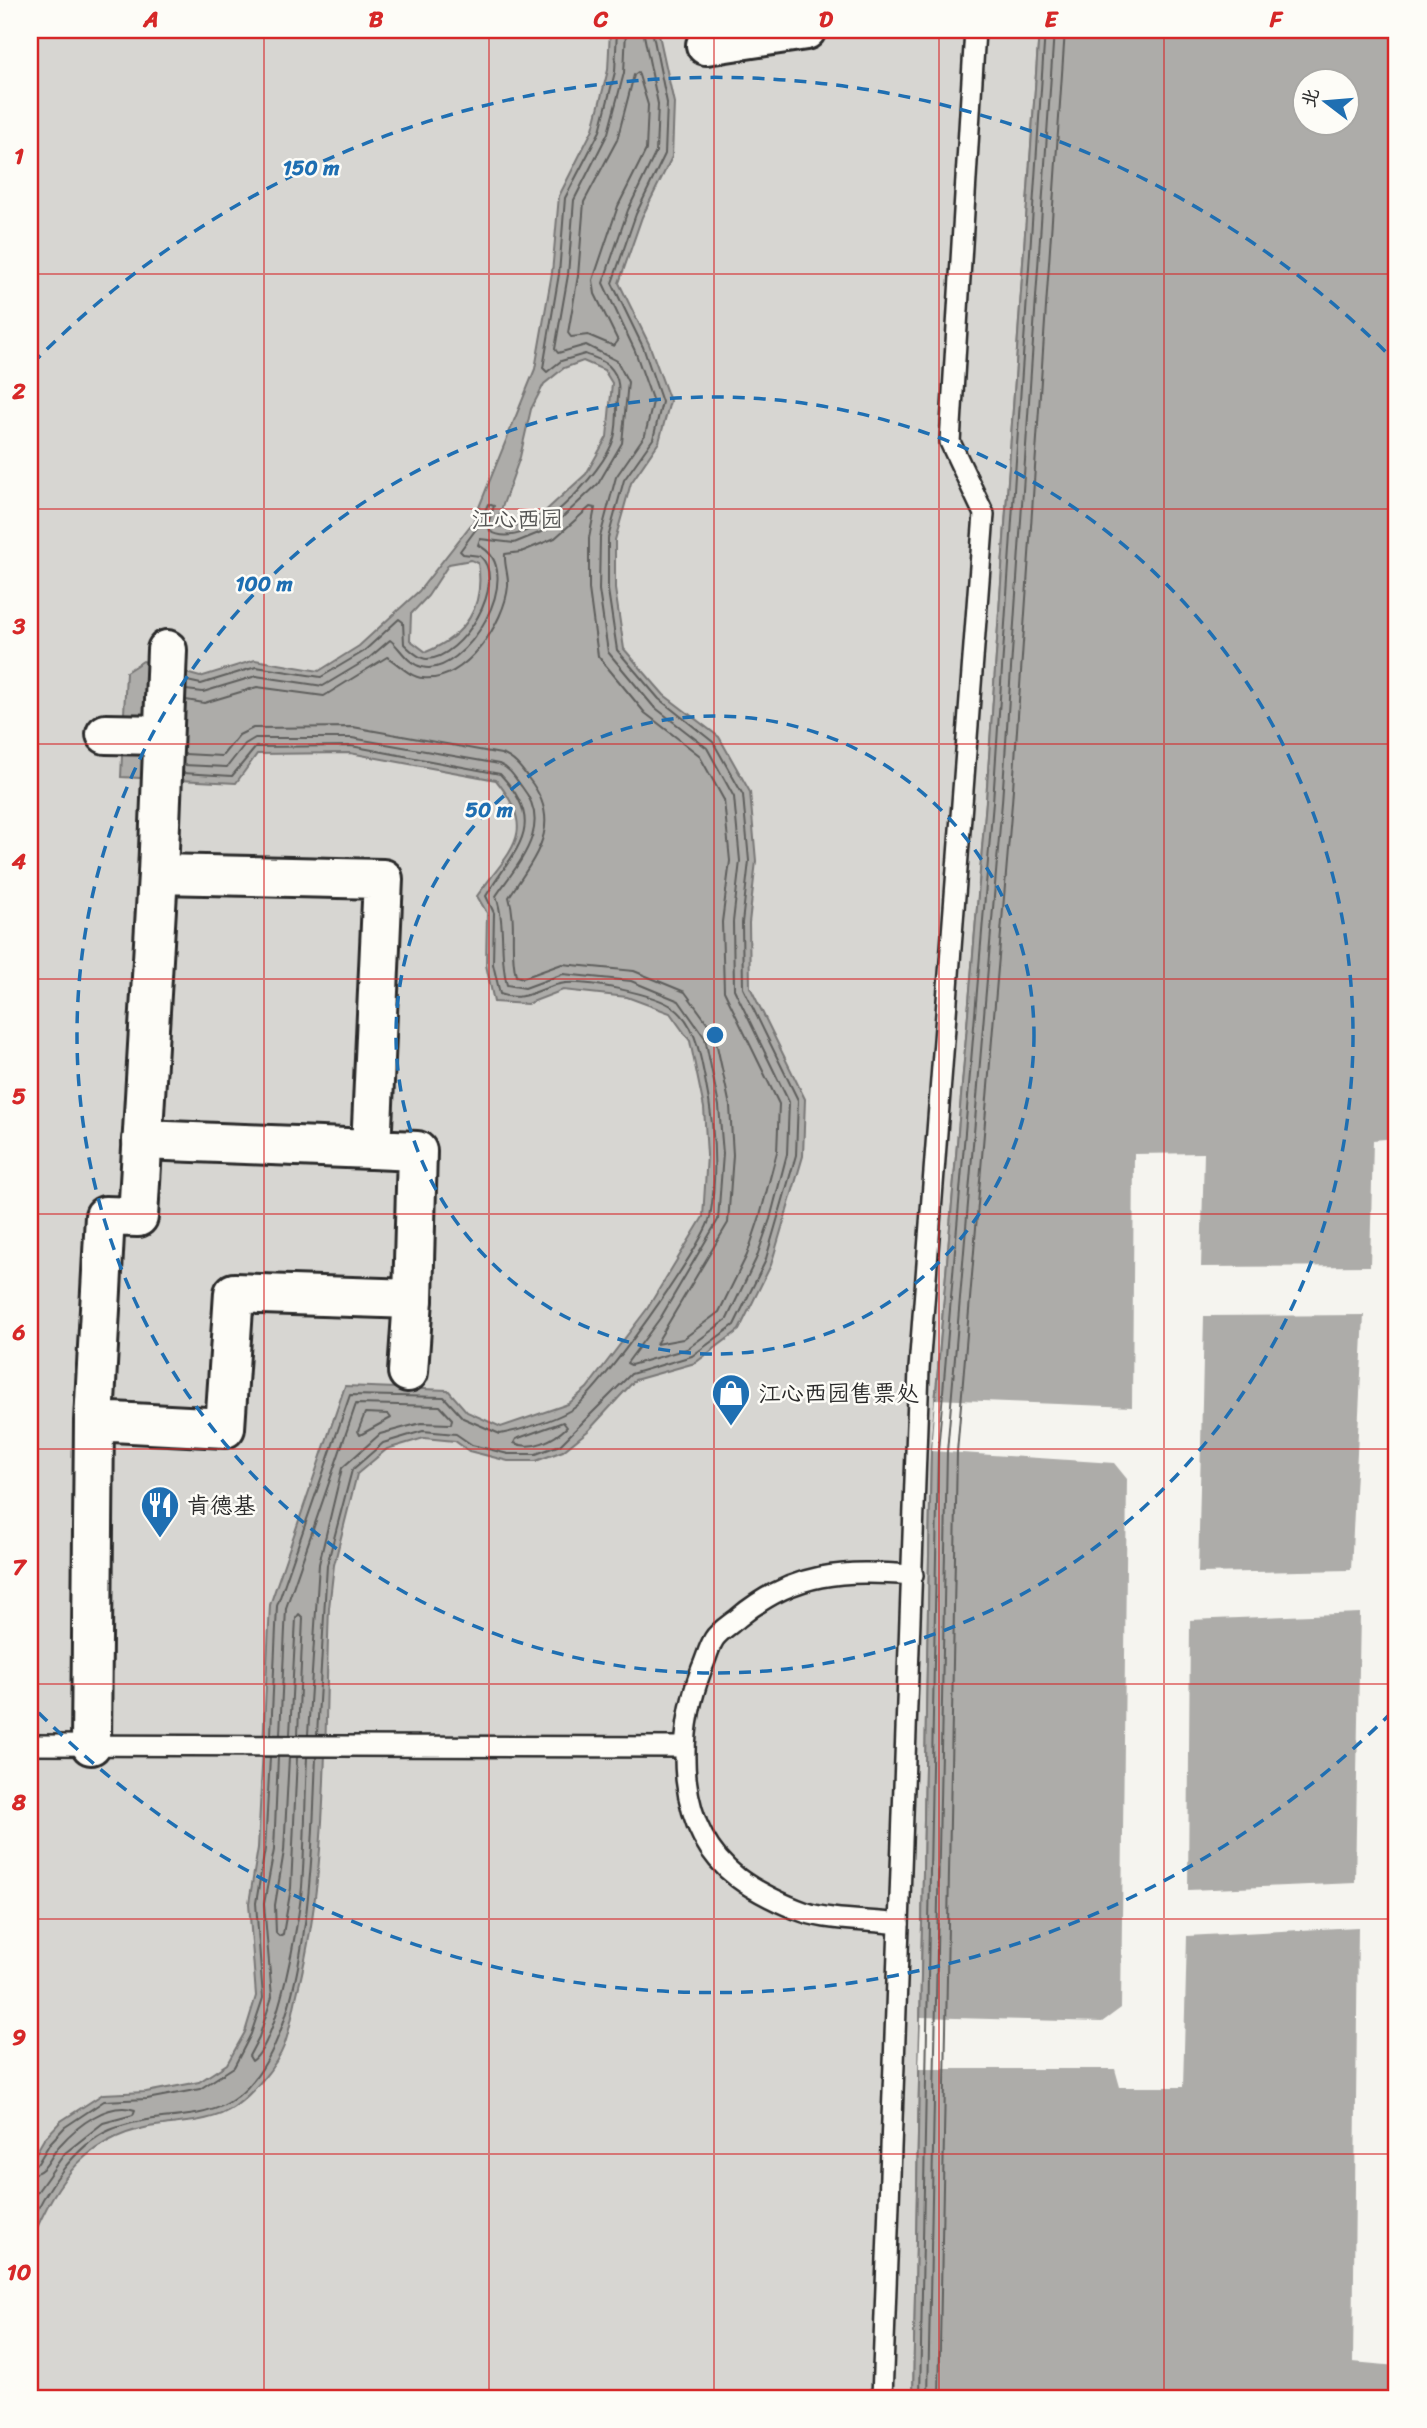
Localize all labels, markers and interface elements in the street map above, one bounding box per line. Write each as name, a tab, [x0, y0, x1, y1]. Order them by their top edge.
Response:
text: A	[142, 0, 159, 40]
text: B	[369, 0, 384, 40]
text: C	[593, 0, 609, 40]
text: D	[819, 0, 834, 40]
text: E	[1045, 0, 1060, 40]
text: F	[1269, 0, 1284, 40]
north arrow	[1290, 66, 1360, 136]
text: 北	[1292, 84, 1329, 111]
text: 1	[14, 136, 24, 177]
text: 150 m	[283, 149, 340, 187]
text: 2	[11, 371, 26, 412]
park label: 江心西园	[471, 499, 563, 540]
text: 100 m	[235, 565, 293, 603]
text: 3	[12, 606, 26, 647]
text: 50 m	[465, 791, 514, 829]
text: 4	[11, 841, 27, 882]
centre of rings	[703, 1023, 727, 1047]
text: 5	[12, 1076, 26, 1117]
text: 6	[11, 1312, 26, 1353]
shop icon: 江心西园售票处	[710, 1372, 752, 1427]
place label: 江心西园售票处	[758, 1373, 919, 1414]
restaurant icon: 肯德基	[139, 1484, 181, 1539]
place label: 肯德基	[187, 1485, 256, 1526]
text: 7	[12, 1547, 27, 1588]
text: 8	[11, 1782, 26, 1823]
text: 9	[12, 2017, 26, 2058]
text: 10	[7, 2252, 32, 2293]

